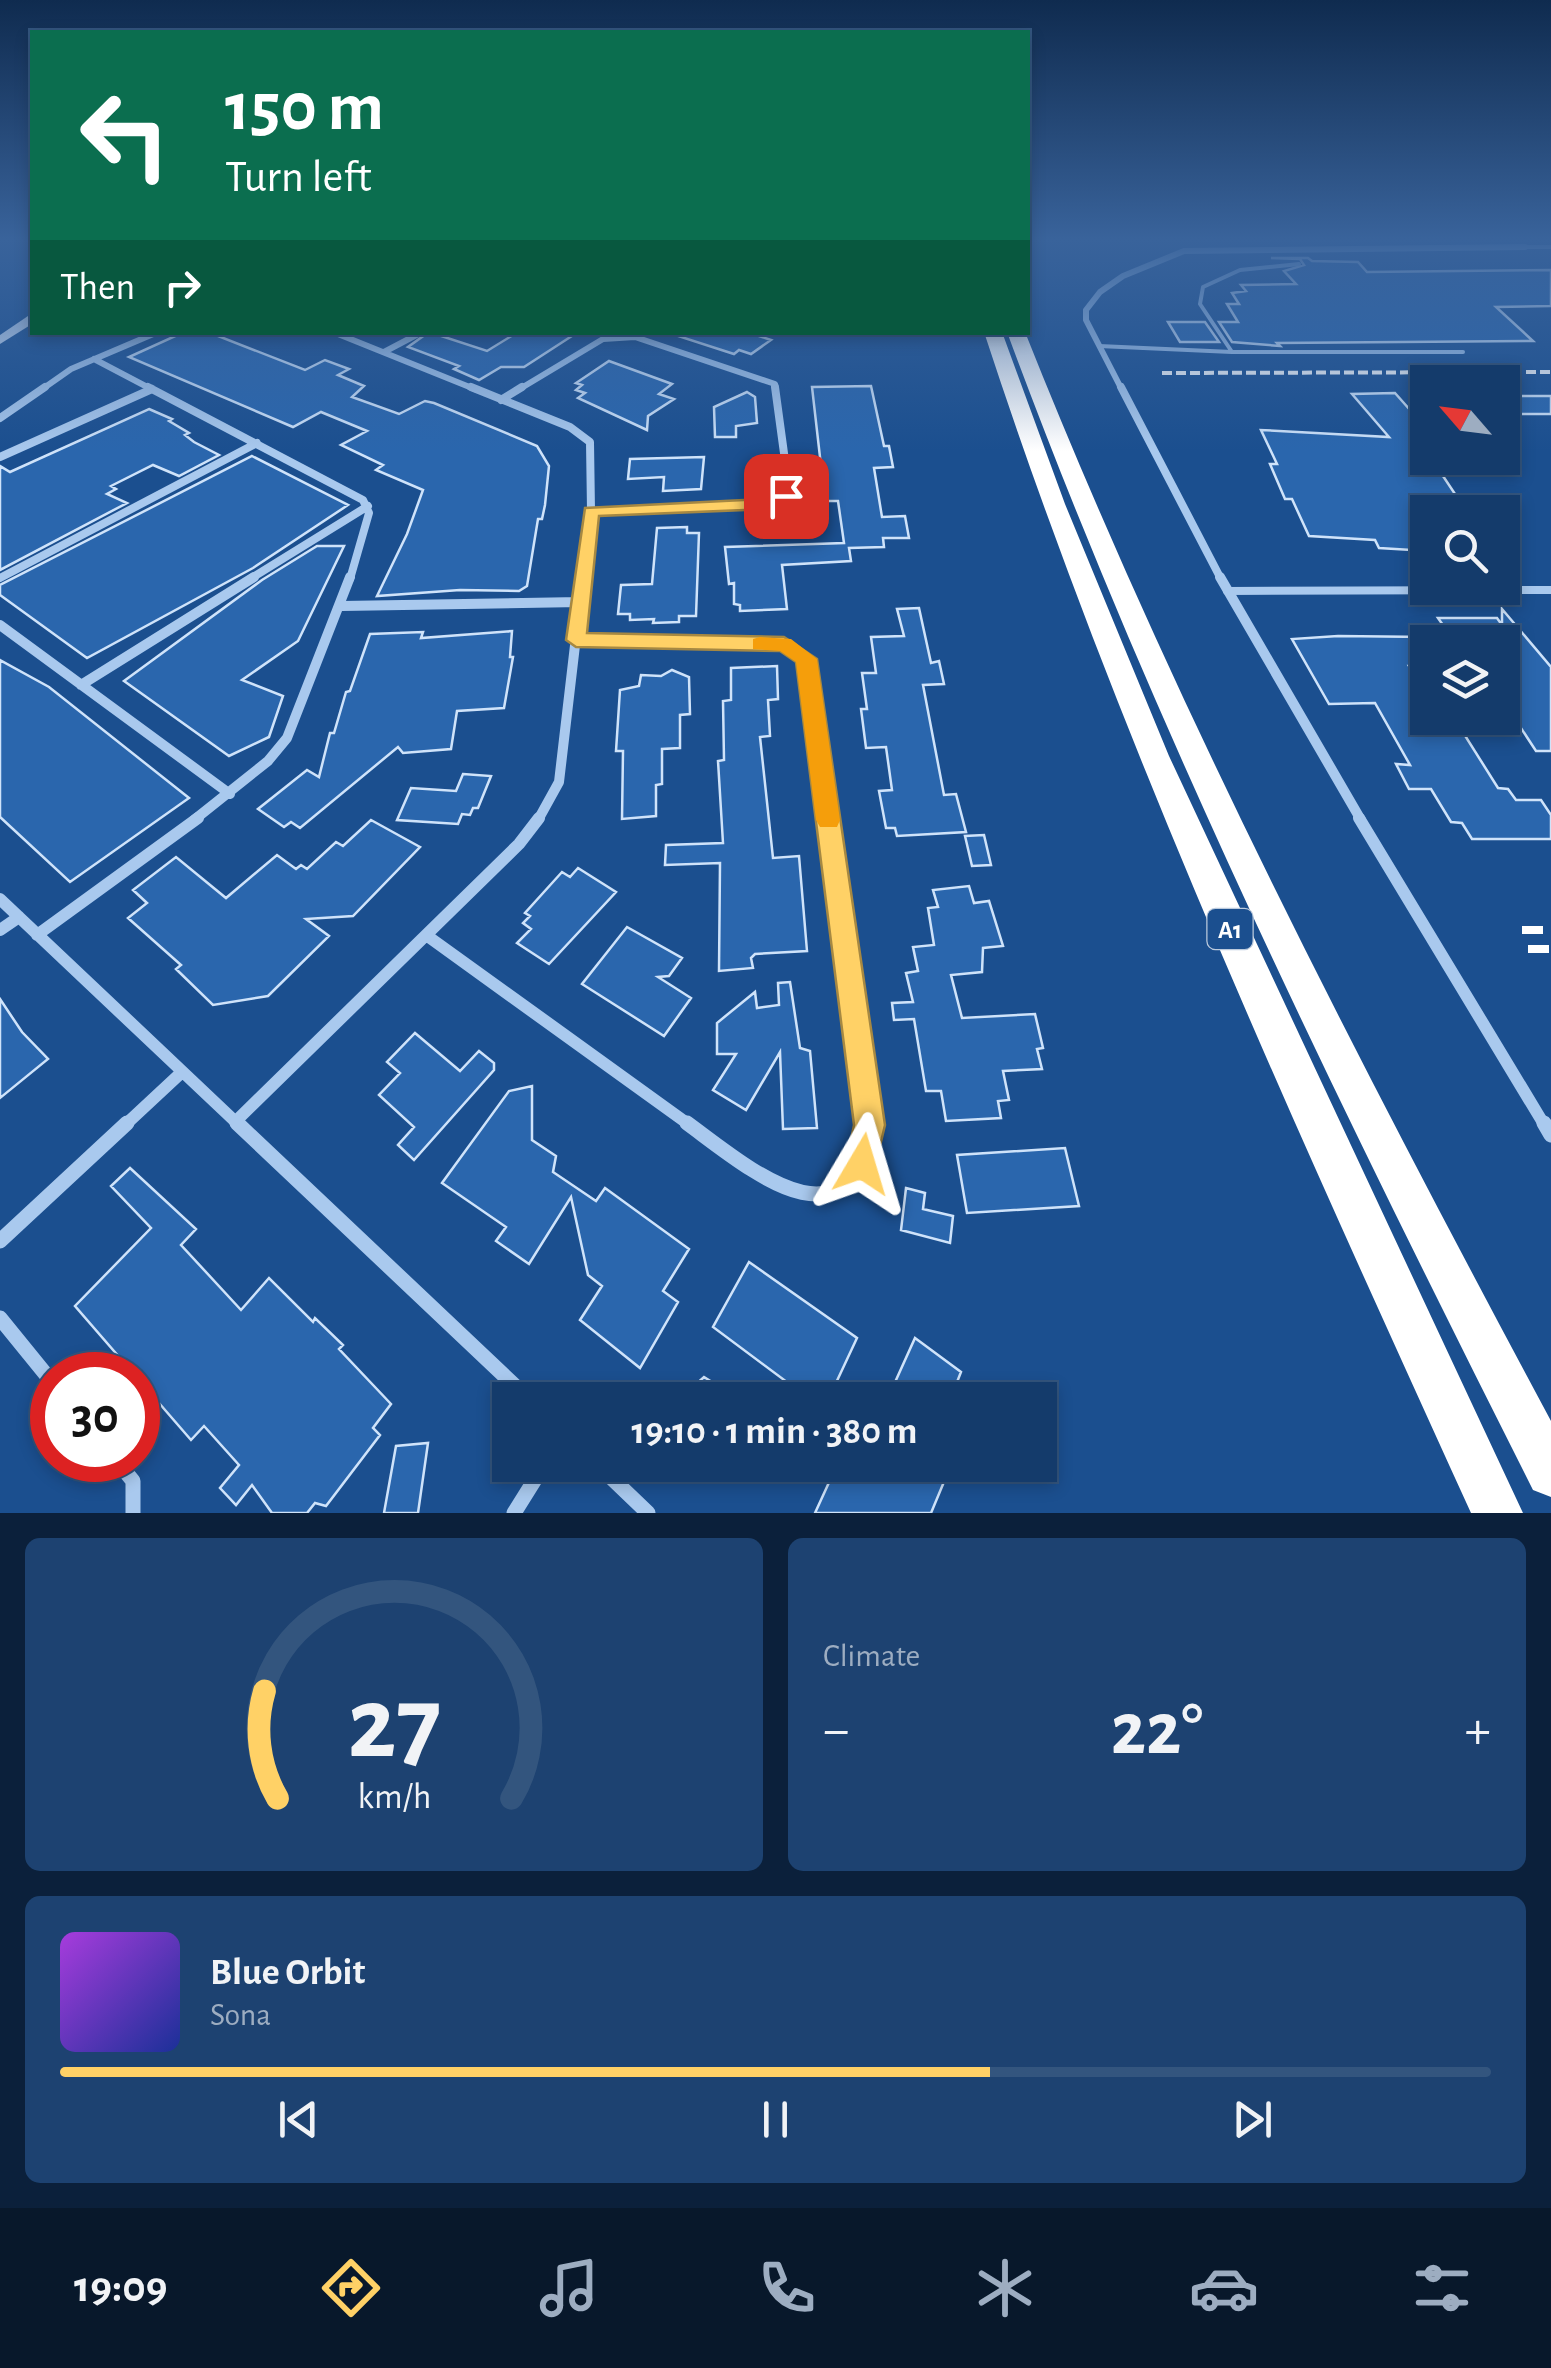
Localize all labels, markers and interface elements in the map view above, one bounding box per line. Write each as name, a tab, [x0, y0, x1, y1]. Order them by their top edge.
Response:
icon: left	[60, 70, 190, 200]
text: 150 m	[225, 73, 384, 143]
text: Turn left	[225, 155, 372, 200]
icon: right	[155, 260, 210, 315]
text: Then	[60, 269, 135, 307]
north arrow	[1410, 365, 1520, 475]
map controls	[1410, 365, 1520, 735]
pin	[744, 454, 829, 539]
icon: arrive	[759, 469, 814, 524]
button: search	[1410, 495, 1520, 605]
button: layers	[1410, 625, 1520, 735]
road number: A1	[1208, 909, 1252, 949]
position arrow	[810, 1112, 914, 1216]
speed limit sign: 30	[30, 1352, 160, 1482]
text: 19:10 · 1 min · 380 m	[632, 1413, 918, 1451]
text: Climate	[823, 1640, 920, 1672]
text: 27	[347, 1673, 441, 1777]
text: 22°	[1111, 1693, 1203, 1768]
text: −	[823, 1703, 849, 1758]
text: +	[1465, 1703, 1491, 1758]
text: km/h	[357, 1779, 431, 1815]
text: Blue Orbit	[210, 1954, 365, 1992]
text: Sona	[210, 1999, 271, 2031]
icon: previous	[271, 2092, 326, 2147]
icon: pause	[748, 2092, 803, 2147]
icon: next	[1225, 2092, 1280, 2147]
icon: directions	[316, 2253, 386, 2323]
icon: music	[534, 2253, 604, 2323]
icon: phone	[752, 2253, 822, 2323]
icon: climate	[970, 2253, 1040, 2323]
icon: car	[1189, 2253, 1259, 2323]
icon: filters	[1407, 2253, 1477, 2323]
text: 19:09	[74, 2265, 168, 2310]

